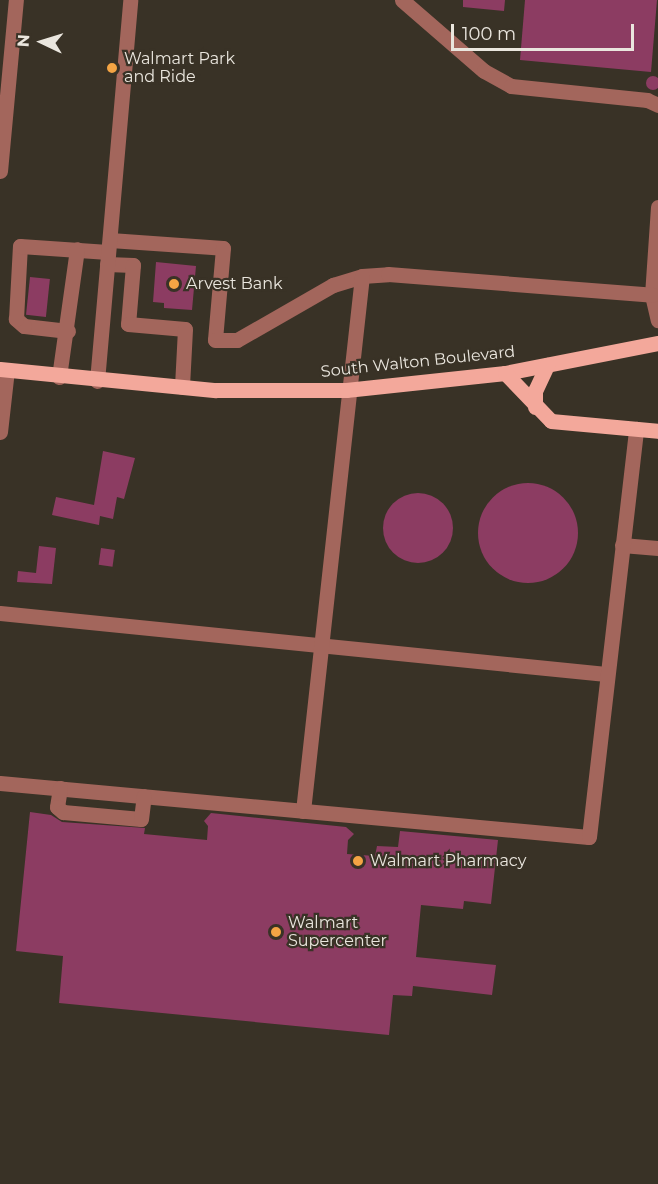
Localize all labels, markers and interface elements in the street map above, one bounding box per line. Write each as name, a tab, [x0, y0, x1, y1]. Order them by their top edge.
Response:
north arrow	[12, 12, 72, 72]
scale bar	[454, 12, 637, 50]
text: 100 m	[462, 23, 516, 45]
text: N	[14, 34, 33, 48]
place label: Walmart Park and Ride	[124, 49, 235, 87]
marker: Walmart Park and Ride	[105, 61, 119, 75]
place label: Arvest Bank	[186, 274, 283, 294]
marker: Arvest Bank	[167, 277, 181, 291]
street label: South Walton Boulevard	[320, 342, 516, 382]
place label: Walmart Pharmacy	[370, 851, 526, 871]
marker: Walmart Pharmacy	[351, 854, 365, 868]
place label: Walmart Supercenter	[288, 913, 387, 951]
marker: Walmart Supercenter	[269, 925, 283, 939]

